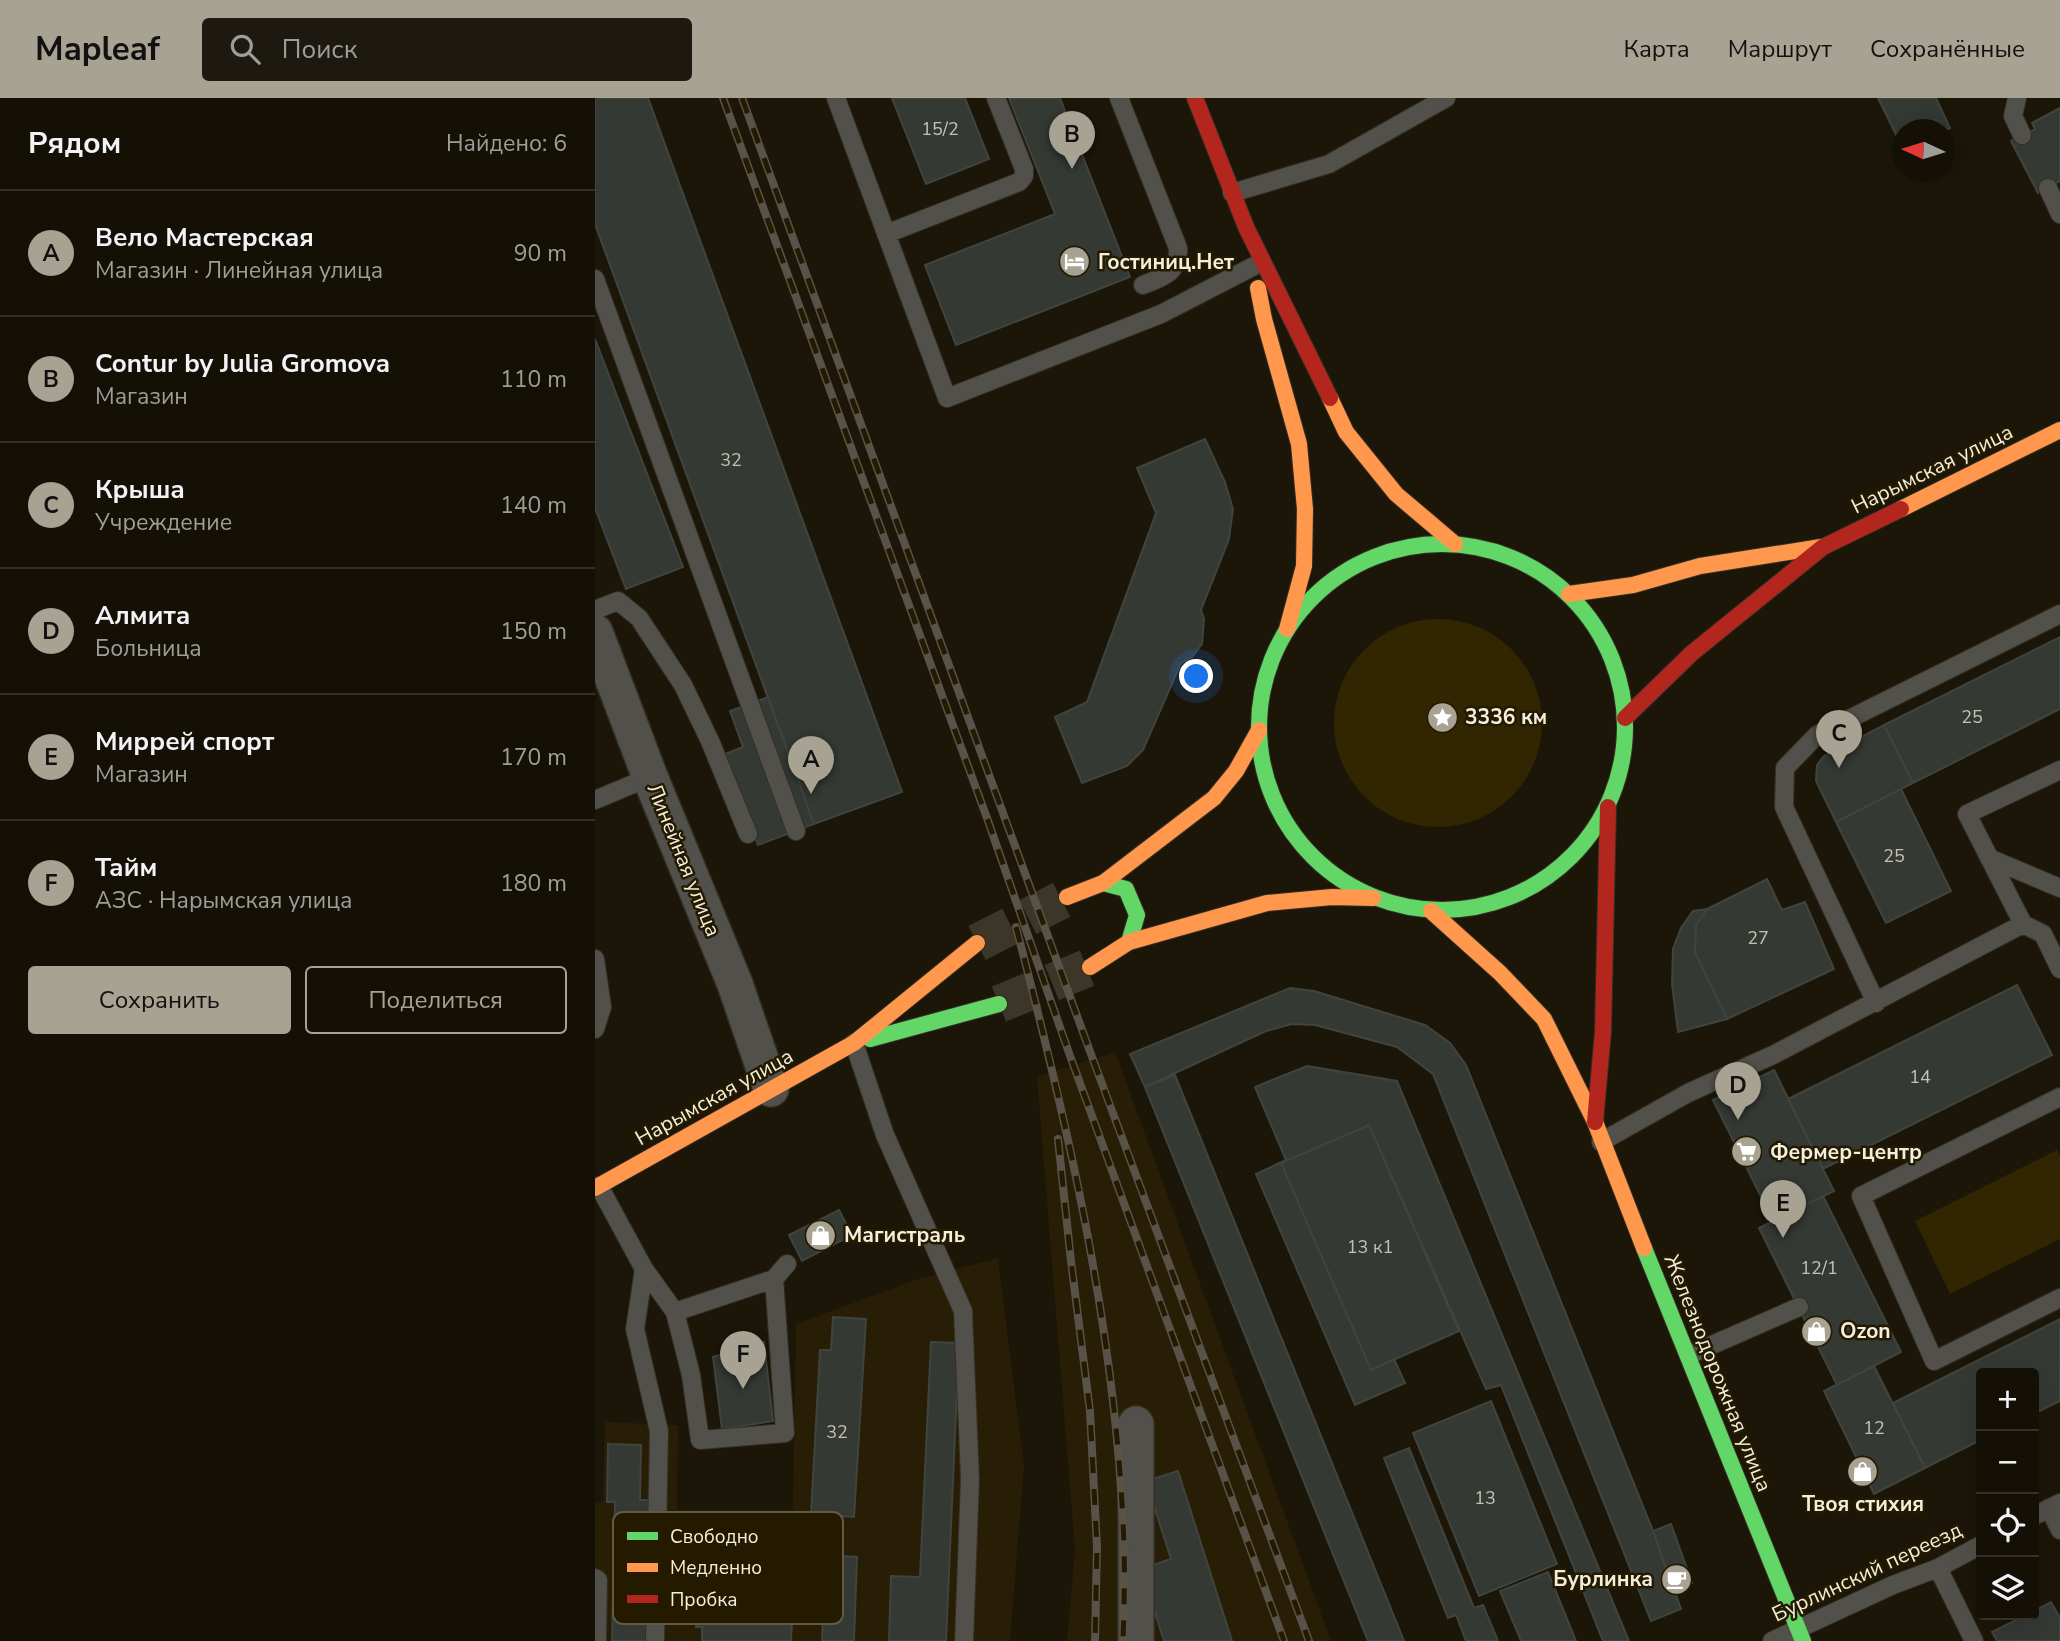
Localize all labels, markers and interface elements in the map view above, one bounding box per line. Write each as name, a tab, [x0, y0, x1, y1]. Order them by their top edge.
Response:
search box	[202, 18, 692, 81]
text: Mapleaf	[35, 27, 160, 72]
icon: search	[226, 30, 264, 68]
text: Поиск	[282, 32, 357, 67]
text: Карта	[1624, 33, 1690, 65]
text: Маршрут	[1728, 33, 1832, 65]
text: Сохранённые	[1870, 33, 2025, 65]
pin: B	[1049, 111, 1095, 169]
house number: 15/2	[921, 117, 959, 141]
north arrow	[1892, 119, 1955, 182]
text: Рядом	[28, 123, 121, 164]
text: Найдено: 6	[446, 128, 567, 159]
text: Вело Мастерская	[95, 220, 314, 255]
text: A	[42, 238, 60, 269]
text: 90 m	[514, 238, 567, 269]
hotel icon: Гостиниц.Нет	[1058, 245, 1092, 279]
place label: Гостиниц.Нет	[1098, 248, 1234, 276]
text: Магазин · Линейная улица	[95, 255, 383, 286]
text: Contur by Julia Gromova	[95, 346, 390, 381]
text: B	[43, 364, 59, 395]
text: 110 m	[500, 364, 567, 395]
text: Магазин	[95, 381, 188, 412]
street label: Нарымская улица	[1847, 418, 2017, 520]
house number: 32	[720, 448, 742, 472]
text: Крыша	[95, 472, 185, 507]
text: C	[43, 490, 59, 521]
text: 140 m	[500, 490, 567, 521]
text: Учреждение	[95, 507, 232, 538]
text: Алмита	[95, 598, 190, 633]
text: D	[42, 616, 60, 647]
text: 150 m	[500, 616, 567, 647]
text: Больница	[95, 633, 202, 664]
your location	[1179, 659, 1213, 693]
place icon: 3336 км	[1425, 700, 1459, 734]
place label: 3336 км	[1465, 703, 1547, 731]
house number: 25	[1961, 705, 1983, 729]
pin: C	[1816, 710, 1862, 768]
text: Миррей спорт	[95, 724, 274, 759]
pin: A	[788, 736, 834, 794]
text: E	[44, 742, 58, 773]
text: 170 m	[500, 742, 567, 773]
text: Магазин	[95, 759, 188, 790]
street label: Линейная улица	[641, 779, 727, 941]
house number: 25	[1883, 844, 1905, 868]
text: Тайм	[95, 850, 157, 885]
text: F	[45, 868, 57, 899]
text: 180 m	[500, 868, 567, 899]
text: АЗС · Нарымская улица	[95, 885, 352, 916]
house number: 27	[1747, 926, 1769, 950]
button: Сохранить	[28, 966, 291, 1034]
button: Поделиться	[305, 966, 567, 1034]
street label: Нарымская улица	[630, 1042, 798, 1152]
pin: D	[1715, 1062, 1761, 1120]
house number: 14	[1909, 1065, 1931, 1089]
supermarket icon: Фермер-центр	[1730, 1135, 1764, 1169]
place label: Фермер-центр	[1770, 1138, 1922, 1166]
pin: E	[1760, 1180, 1806, 1238]
shop icon: Магистраль	[804, 1218, 838, 1252]
place label: Магистраль	[844, 1221, 965, 1249]
house number: 13 к1	[1347, 1235, 1393, 1259]
street label: Железнодорожная улица	[1657, 1250, 1779, 1496]
house number: 12/1	[1800, 1256, 1838, 1280]
shop icon: Ozon	[1800, 1314, 1834, 1348]
place label: Ozon	[1840, 1317, 1891, 1345]
pin: F	[720, 1331, 766, 1389]
map controls	[1976, 1368, 2039, 1620]
button: +	[1976, 1368, 2039, 1431]
house number: 12	[1863, 1416, 1885, 1440]
house number: 32	[826, 1420, 848, 1444]
button: −	[1976, 1431, 2039, 1494]
shop icon: Твоя стихия	[1846, 1455, 1880, 1489]
house number: 13	[1474, 1486, 1496, 1510]
place label: Твоя стихия	[1802, 1490, 1924, 1518]
button: locate	[1976, 1494, 2039, 1557]
legend	[613, 1512, 843, 1624]
street label: Бурлинский переезд	[1767, 1516, 1967, 1628]
text: Свободно	[670, 1524, 759, 1550]
text: Медленно	[670, 1555, 762, 1581]
button: layers	[1976, 1557, 2039, 1620]
cafe icon: Бурлинка	[1659, 1562, 1693, 1596]
place label: Бурлинка	[1553, 1565, 1653, 1593]
text: Пробка	[670, 1587, 737, 1613]

